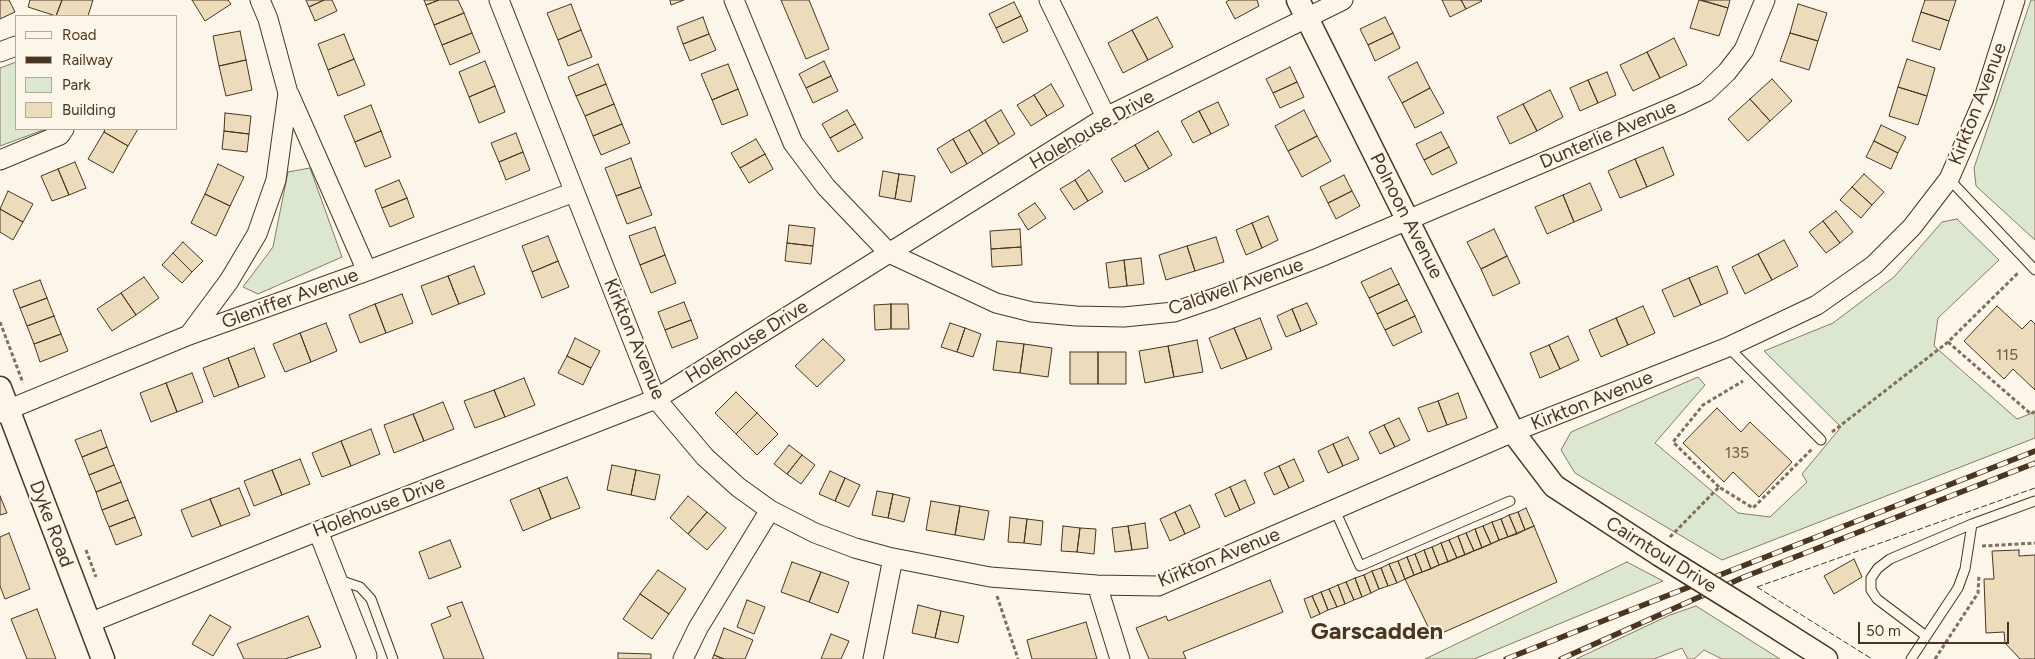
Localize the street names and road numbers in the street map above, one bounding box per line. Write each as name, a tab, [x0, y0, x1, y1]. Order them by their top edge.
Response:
street label: Kirkton Avenue	[1944, 40, 2012, 168]
street label: Holehouse Drive	[1026, 85, 1158, 175]
street label: Dunterlie Avenue	[1536, 96, 1680, 174]
street label: Polnoon Avenue	[1364, 149, 1448, 283]
street label: Caldwell Avenue	[1166, 253, 1306, 321]
street label: Gleniffer Avenue	[219, 264, 361, 334]
street label: Kirkton Avenue	[598, 275, 670, 403]
street label: Holehouse Drive	[682, 295, 812, 389]
street label: Kirkton Avenue	[1528, 366, 1656, 436]
street label: Holehouse Drive	[310, 471, 448, 543]
street label: Dyke Road	[24, 477, 78, 571]
street label: Cairntoul Drive	[1601, 512, 1721, 598]
street label: Kirkton Avenue	[1155, 523, 1283, 593]

